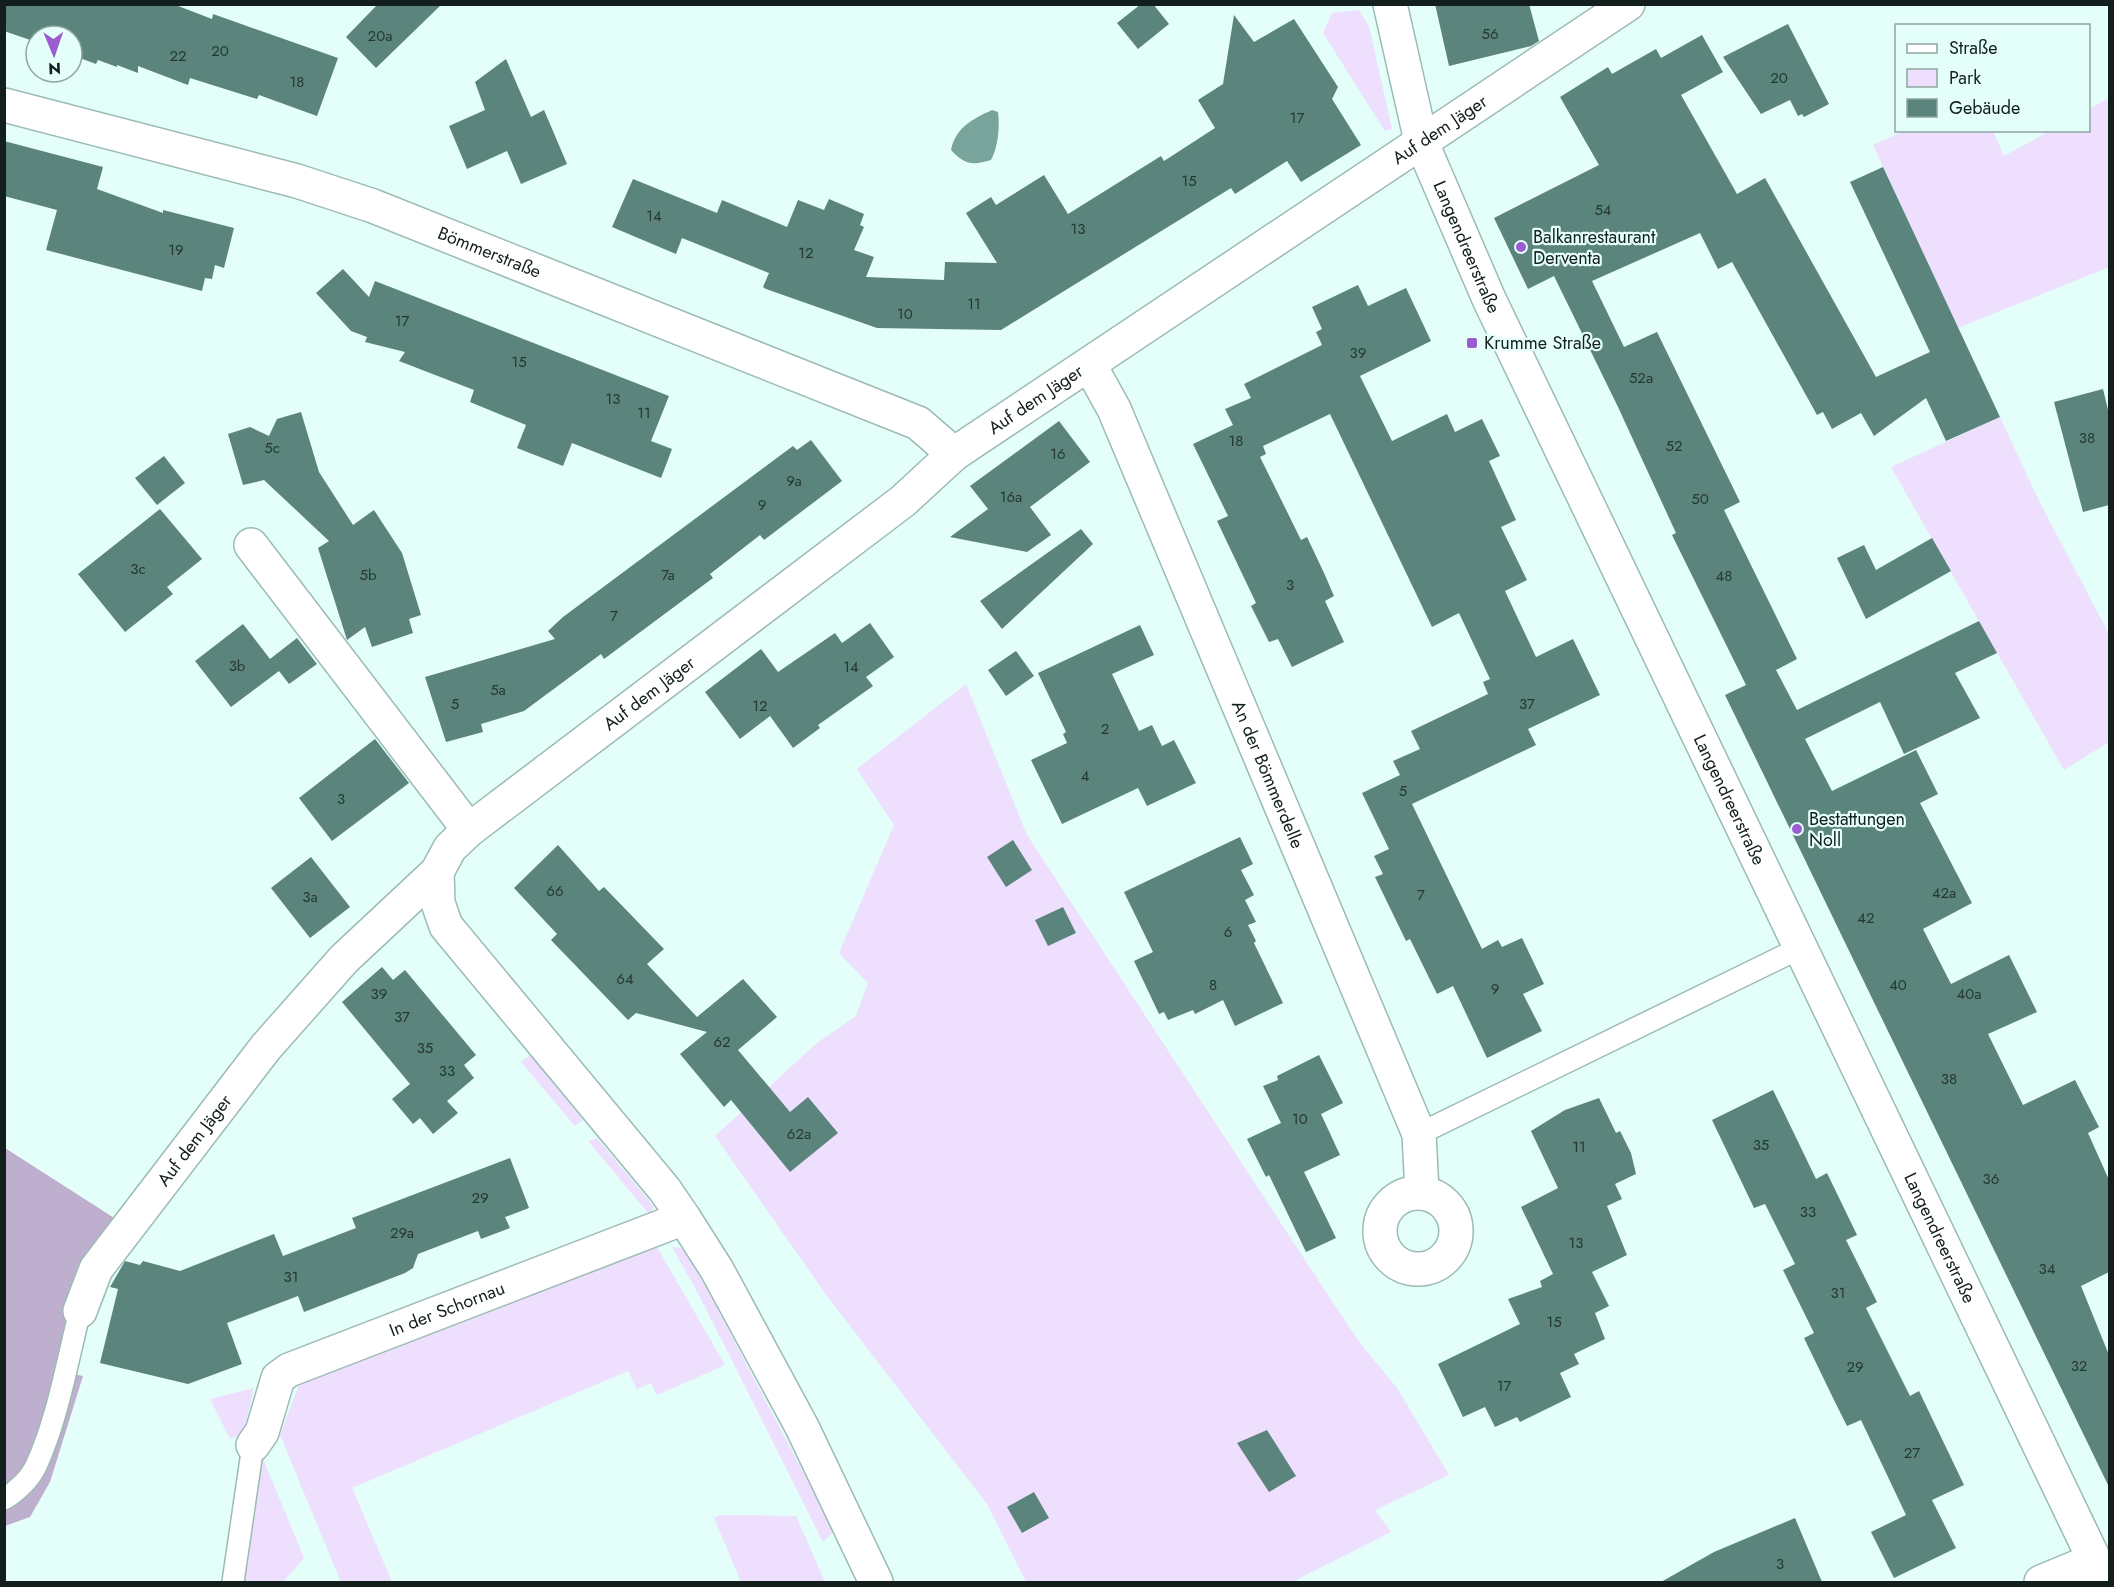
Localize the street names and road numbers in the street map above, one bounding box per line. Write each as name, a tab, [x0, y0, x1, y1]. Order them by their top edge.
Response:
street label: Auf dem Jäger	[1387, 88, 1493, 171]
street label: Langendreerstraße	[1427, 177, 1507, 318]
street label: Bömmerstraße	[434, 220, 545, 285]
street label: Auf dem Jäger	[983, 358, 1089, 441]
street label: Auf dem Jäger	[598, 650, 701, 737]
street label: An der Bömmerdelle	[1225, 696, 1310, 853]
street label: Langendreerstraße	[1687, 730, 1772, 869]
street label: Auf dem Jäger	[151, 1088, 239, 1192]
street label: Langendreerstraße	[1897, 1168, 1982, 1308]
street label: In der Schornau	[385, 1275, 509, 1343]

